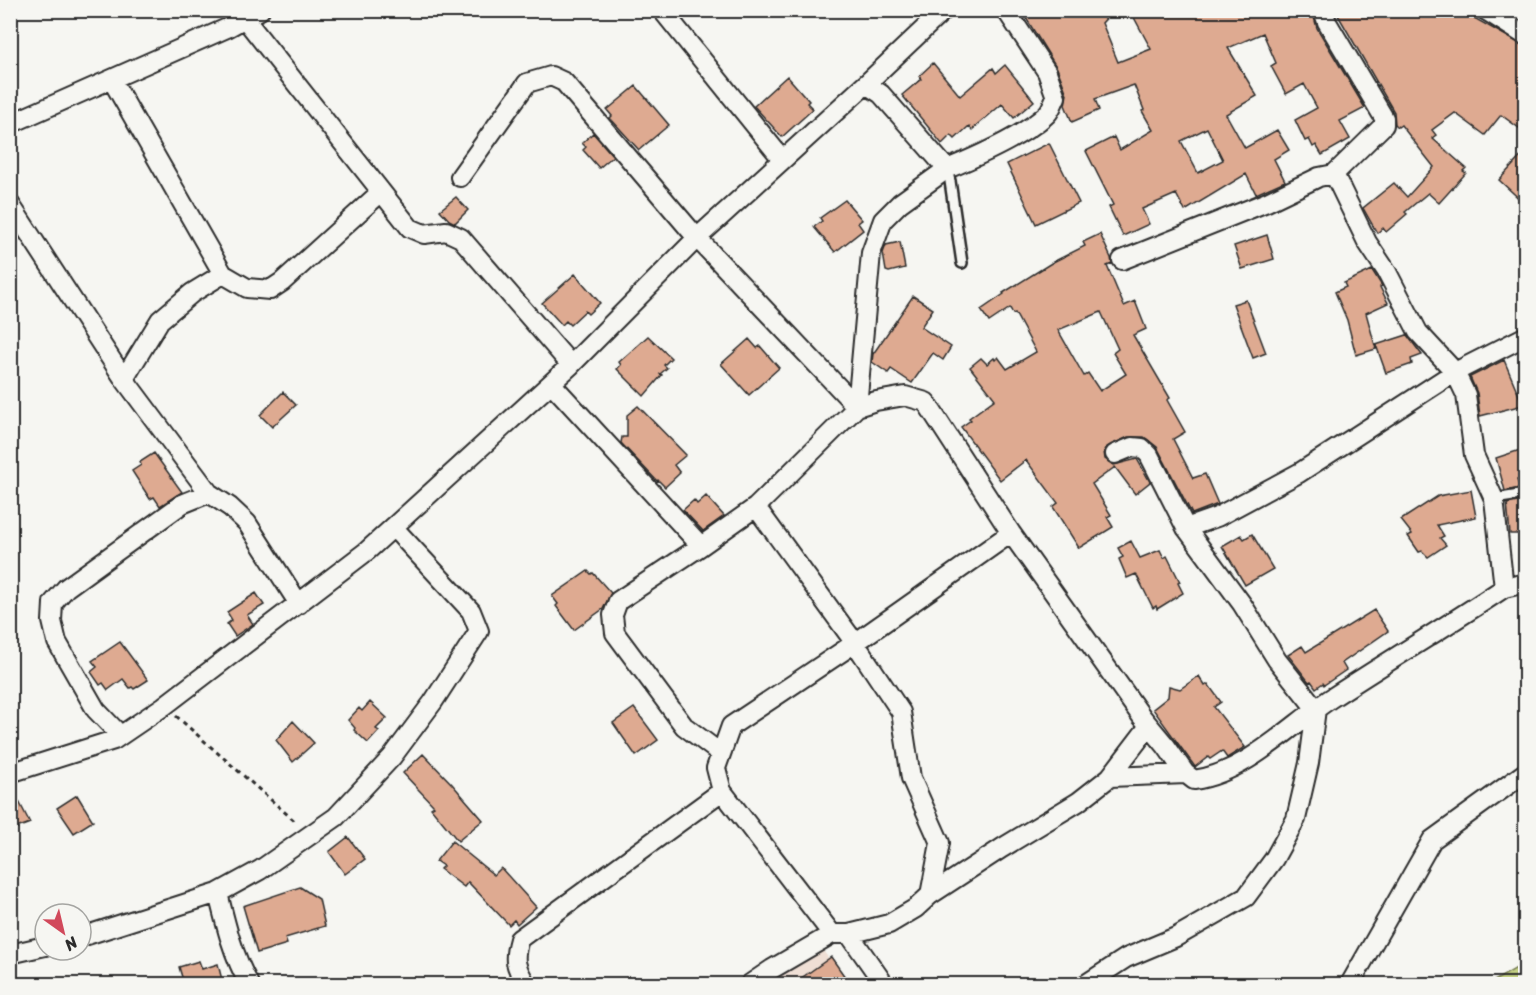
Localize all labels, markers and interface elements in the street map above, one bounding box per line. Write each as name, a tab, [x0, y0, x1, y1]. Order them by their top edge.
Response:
north arrow	[33, 902, 93, 962]
text: N	[58, 928, 85, 960]

